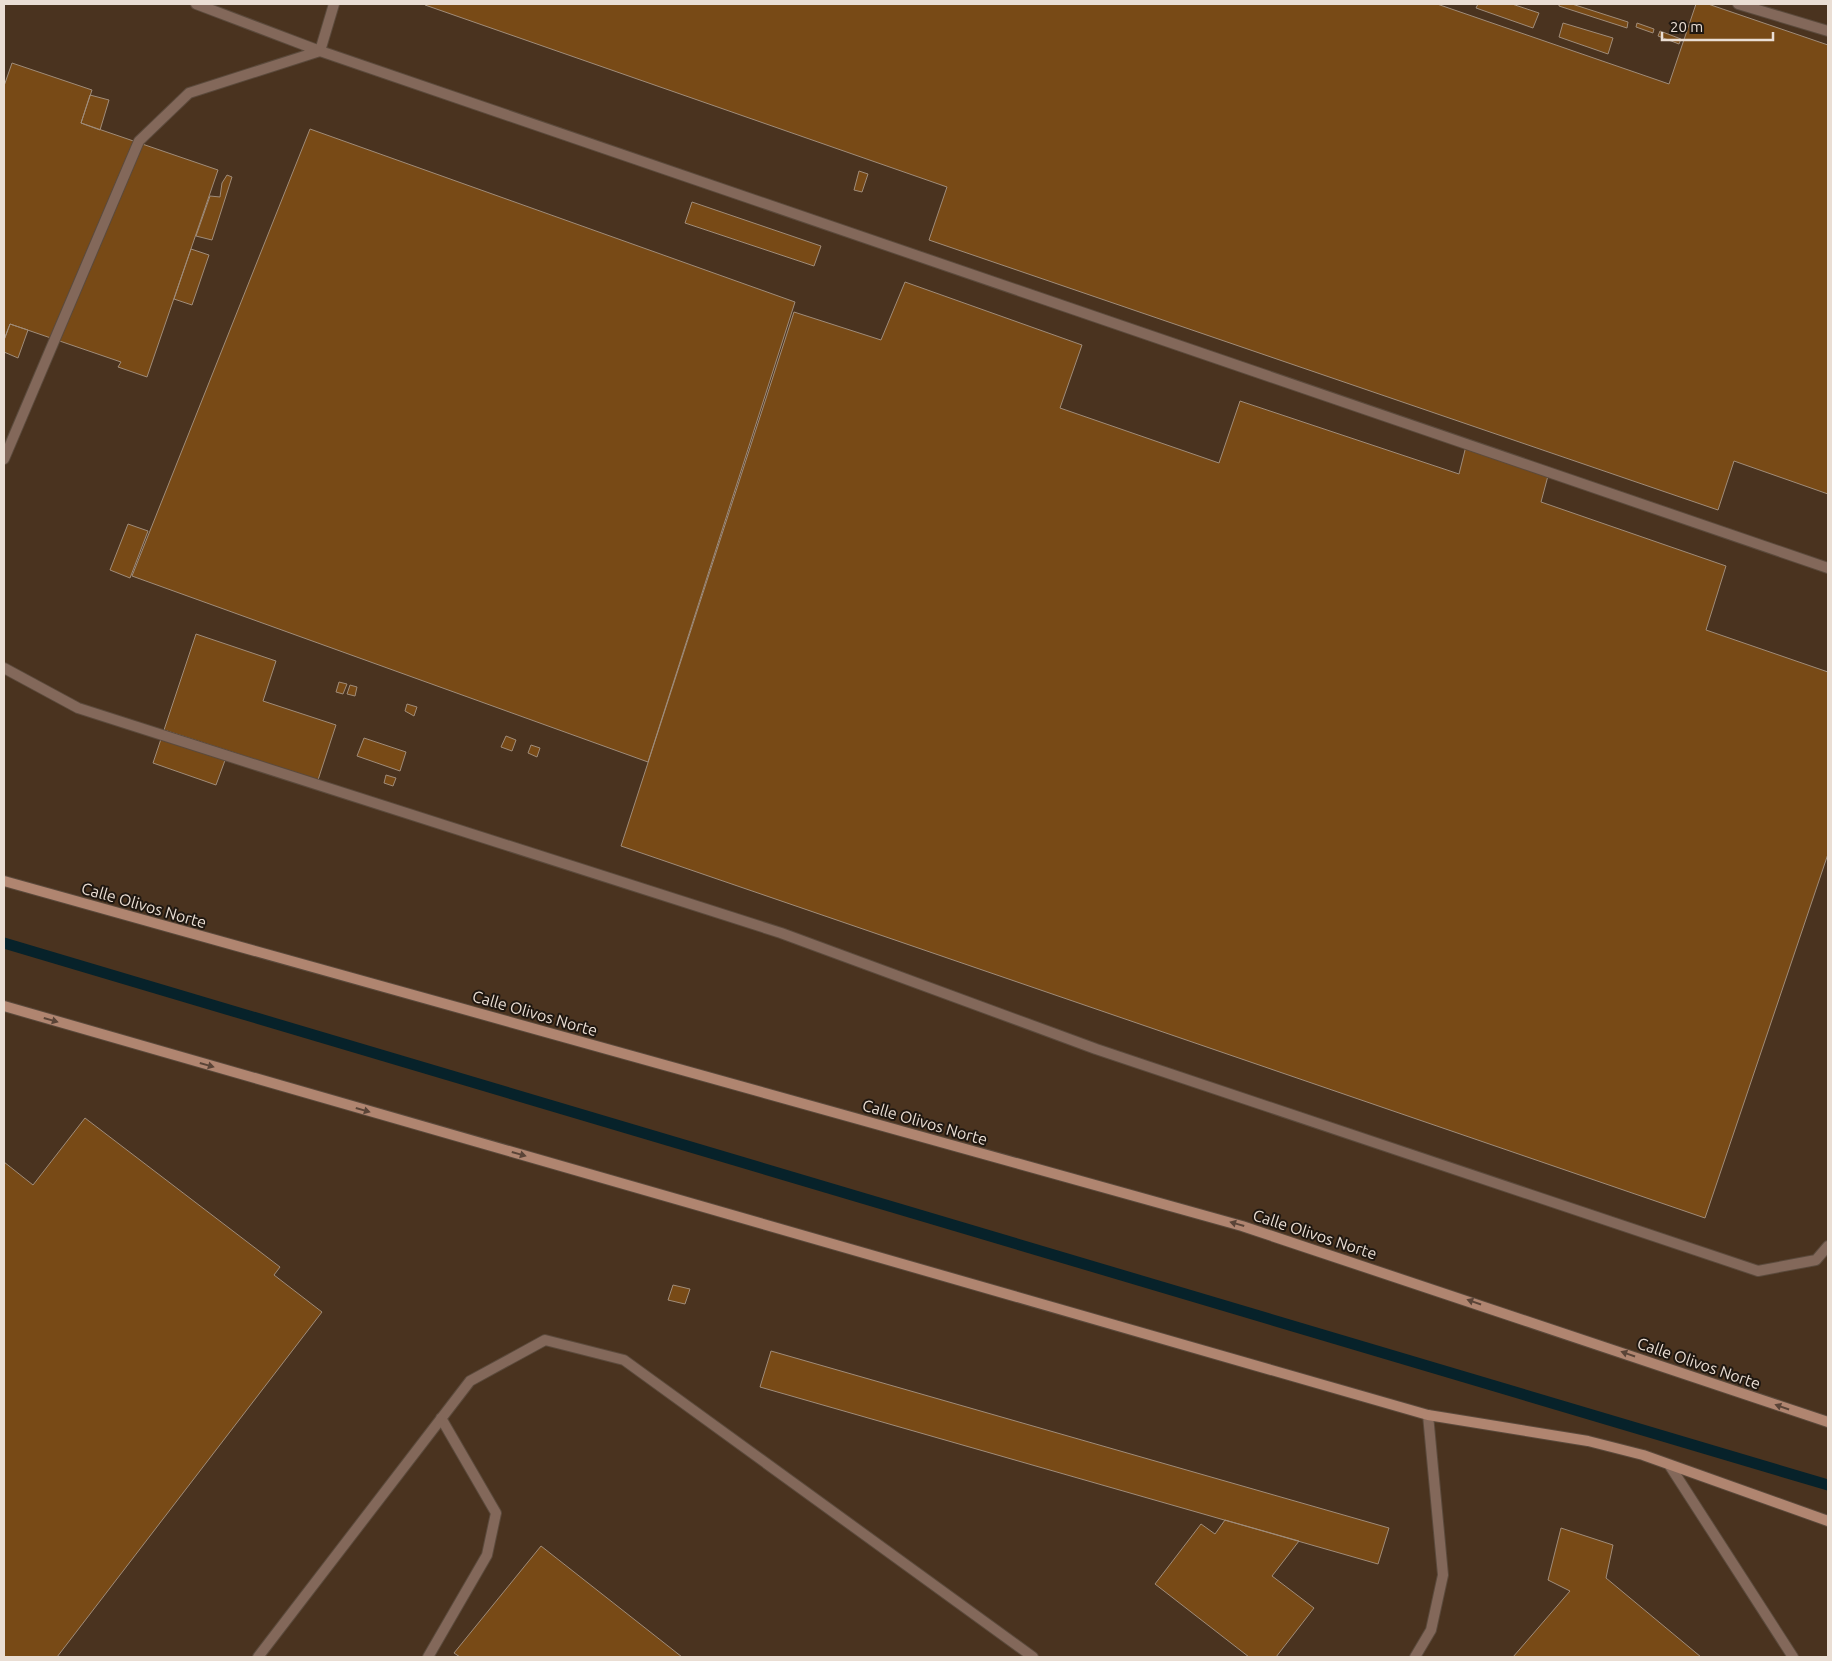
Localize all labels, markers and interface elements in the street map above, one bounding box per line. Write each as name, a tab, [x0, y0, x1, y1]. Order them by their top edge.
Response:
scale bar	[1662, 10, 1773, 42]
text: 20 m	[1670, 18, 1703, 35]
street label: Calle Olivos Norte	[79, 879, 209, 931]
street label: Calle Olivos Norte	[470, 987, 600, 1039]
one-way arrow	[43, 1016, 58, 1024]
one-way arrow	[199, 1061, 214, 1069]
street label: Calle Olivos Norte	[860, 1096, 990, 1148]
one-way arrow	[356, 1106, 371, 1114]
one-way arrow	[512, 1151, 527, 1159]
street label: Calle Olivos Norte	[1251, 1205, 1379, 1263]
one-way arrow	[1229, 1220, 1244, 1228]
one-way arrow	[1466, 1298, 1481, 1306]
street label: Calle Olivos Norte	[1635, 1333, 1763, 1393]
one-way arrow	[1620, 1350, 1635, 1358]
one-way arrow	[1774, 1402, 1789, 1410]

